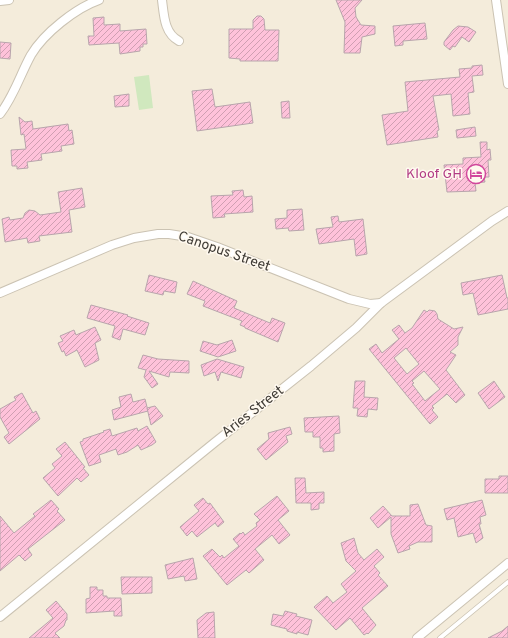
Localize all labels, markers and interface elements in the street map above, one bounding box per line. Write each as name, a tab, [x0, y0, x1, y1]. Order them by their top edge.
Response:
hotel icon: Kloof GH	[465, 163, 487, 185]
place label: Kloof GH	[406, 166, 462, 183]
street label: Canopus Street	[176, 228, 272, 276]
street label: Aries Street	[219, 382, 287, 442]

